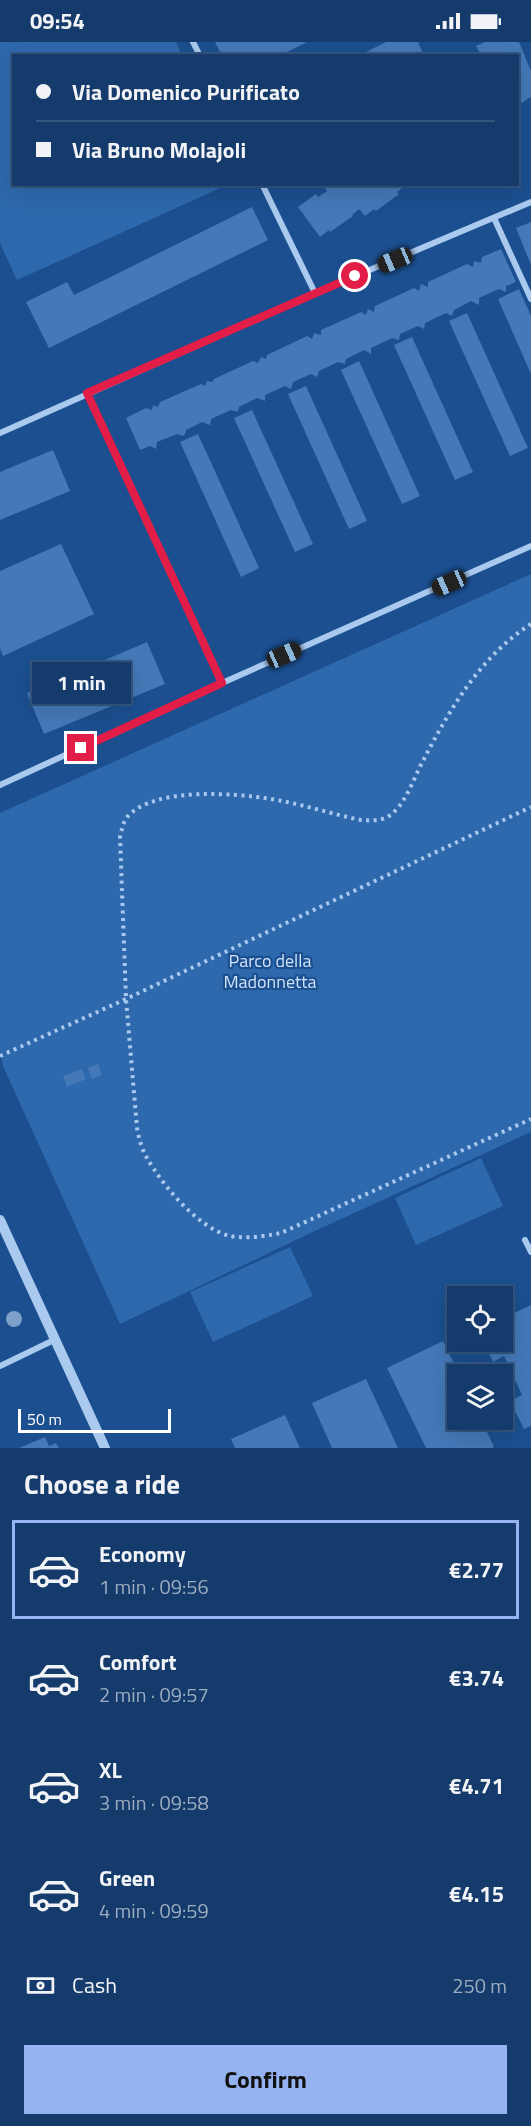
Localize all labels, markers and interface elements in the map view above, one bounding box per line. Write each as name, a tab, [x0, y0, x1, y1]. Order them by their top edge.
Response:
text: 09:54	[30, 4, 85, 38]
text: Via Domenico Purificato	[72, 75, 300, 109]
text: Via Bruno Molajoli	[72, 133, 246, 167]
car	[375, 245, 415, 275]
route start	[341, 262, 368, 289]
car	[429, 567, 469, 599]
car	[264, 639, 304, 671]
callout: 1 min	[32, 661, 130, 703]
text: 1 min	[57, 667, 106, 698]
route end	[67, 734, 94, 761]
park label: Parco della Madonnetta	[223, 947, 317, 995]
map controls	[447, 1286, 513, 1430]
button: locate	[447, 1286, 513, 1352]
button: layers	[447, 1364, 513, 1430]
scale bar	[18, 1406, 171, 1434]
text: 50 m	[27, 1407, 62, 1431]
text: Choose a ride	[24, 1463, 180, 1504]
text: Economy	[99, 1537, 186, 1571]
icon: car	[27, 1543, 81, 1597]
text: €2.77	[449, 1553, 504, 1587]
text: 1 min · 09:56	[99, 1571, 209, 1602]
text: Comfort	[99, 1645, 177, 1679]
icon: car	[27, 1651, 81, 1705]
text: €3.74	[449, 1661, 504, 1695]
text: 2 min · 09:57	[99, 1679, 209, 1710]
text: XL	[99, 1753, 122, 1787]
icon: car	[27, 1759, 81, 1813]
text: €4.71	[449, 1769, 504, 1803]
text: 3 min · 09:58	[99, 1787, 209, 1818]
text: Green	[99, 1861, 155, 1895]
icon: car	[27, 1867, 81, 1921]
text: €4.15	[449, 1877, 504, 1911]
text: 4 min · 09:59	[99, 1895, 209, 1926]
text: Cash	[72, 1968, 117, 2002]
icon: cash	[24, 1969, 57, 2002]
text: 250 m	[452, 1970, 507, 2001]
button: Confirm	[24, 2045, 507, 2114]

